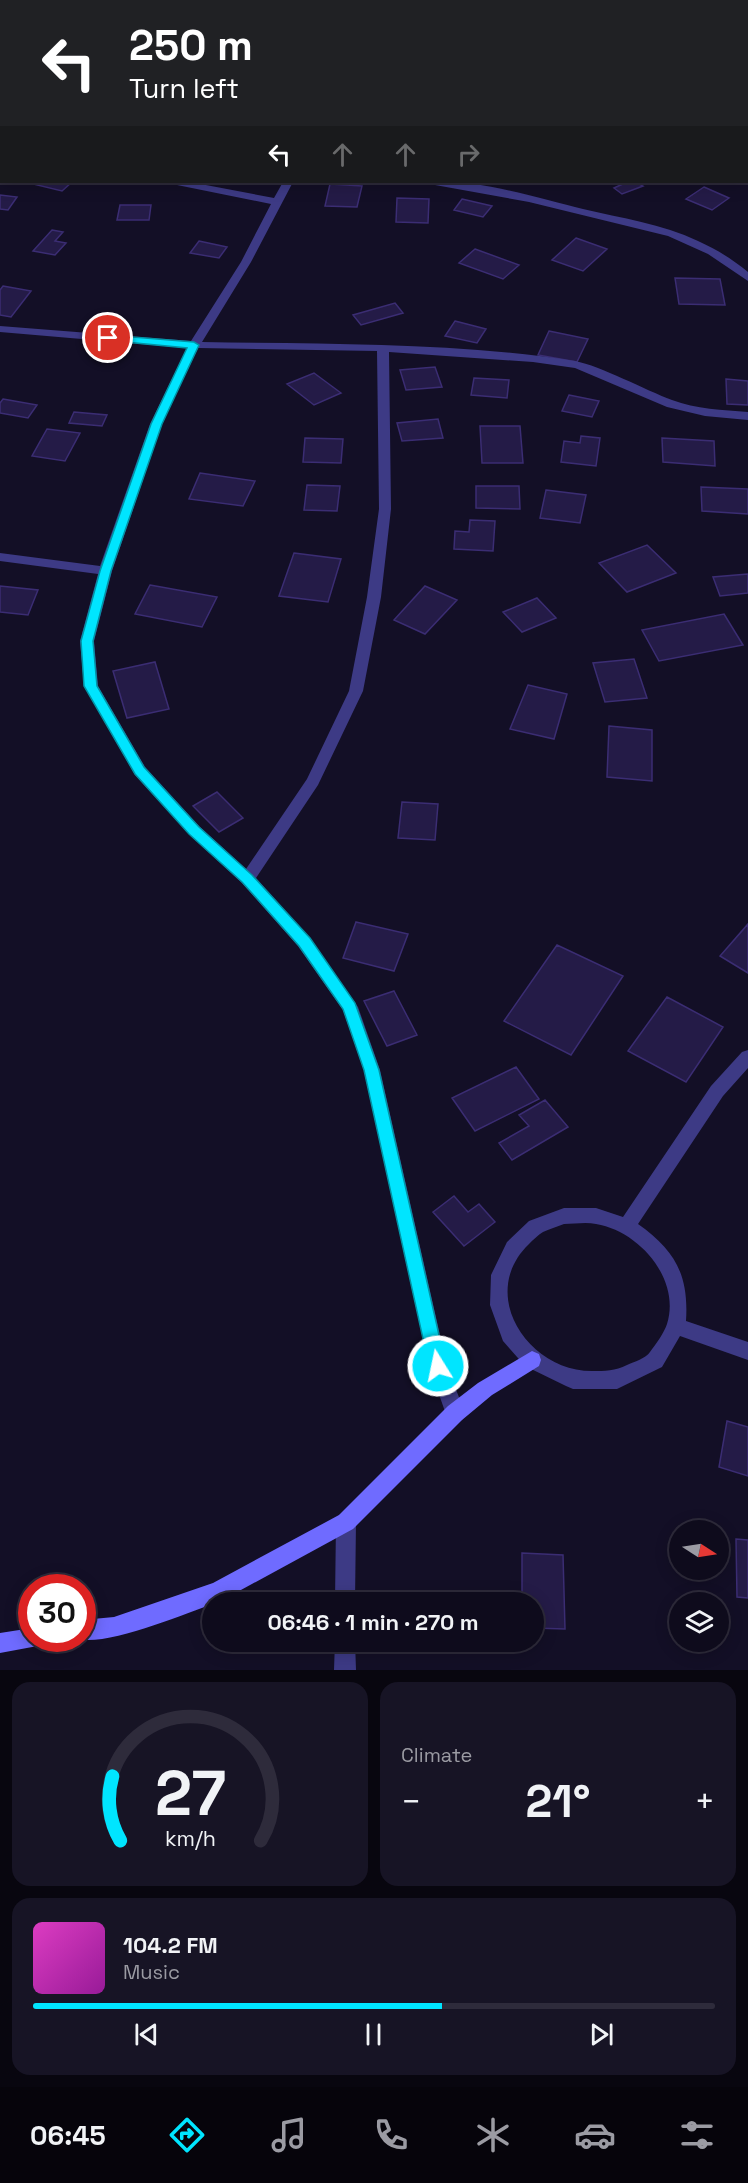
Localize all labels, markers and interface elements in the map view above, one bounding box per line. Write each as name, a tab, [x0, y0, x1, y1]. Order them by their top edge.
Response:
text: 250 m	[129, 19, 253, 72]
icon: left	[30, 24, 108, 102]
text: Turn left	[129, 71, 239, 106]
icon: left	[263, 138, 296, 171]
icon: ahead	[326, 138, 359, 171]
icon: ahead	[389, 138, 422, 171]
icon: right	[452, 138, 485, 171]
pin	[82, 312, 133, 363]
icon: arrive	[91, 321, 124, 354]
position arrow	[406, 1334, 470, 1398]
north arrow	[669, 1520, 729, 1580]
map controls	[669, 1520, 729, 1652]
speed limit sign: 30	[18, 1574, 96, 1652]
button: layers	[669, 1592, 729, 1652]
text: 06:46 · 1 min · 270 m	[267, 1608, 479, 1636]
text: Climate	[401, 1742, 472, 1768]
text: 27	[154, 1754, 226, 1833]
text: 21°	[526, 1773, 590, 1830]
text: −	[401, 1781, 421, 1823]
text: +	[695, 1781, 715, 1823]
text: km/h	[164, 1825, 216, 1852]
text: 104.2 FM	[123, 1931, 218, 1959]
text: Music	[123, 1959, 180, 1985]
icon: previous	[130, 2018, 163, 2051]
icon: pause	[357, 2018, 390, 2051]
icon: next	[585, 2018, 618, 2051]
icon: directions	[166, 2114, 208, 2156]
icon: music	[268, 2114, 310, 2156]
icon: phone	[370, 2114, 412, 2156]
icon: climate	[472, 2114, 514, 2156]
icon: car	[574, 2114, 616, 2156]
icon: filters	[676, 2114, 718, 2156]
text: 06:45	[30, 2118, 106, 2153]

